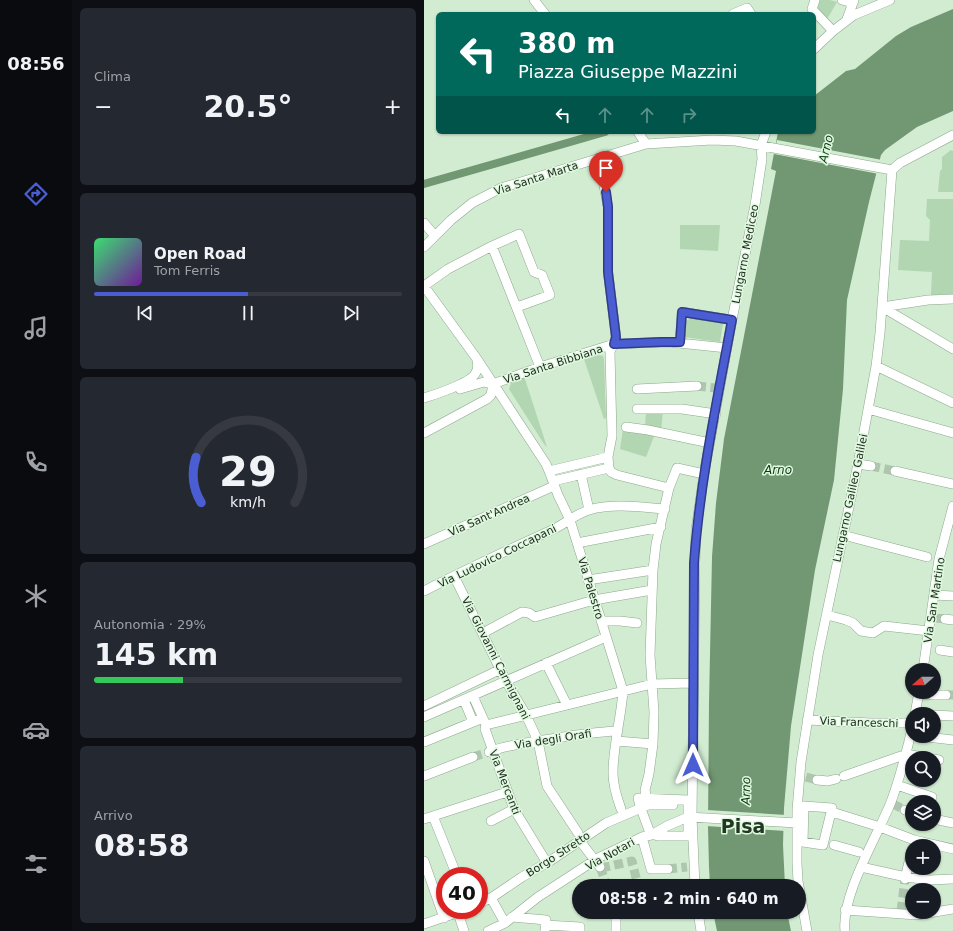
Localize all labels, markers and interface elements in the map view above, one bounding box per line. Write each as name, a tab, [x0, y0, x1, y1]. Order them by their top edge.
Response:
text: 380 m	[518, 27, 615, 60]
icon: left	[452, 28, 504, 80]
text: 08:56	[7, 53, 65, 74]
text: Piazza Giuseppe Mazzini	[518, 61, 737, 82]
text: Clima	[94, 69, 131, 84]
text: 20.5°	[203, 89, 293, 124]
text: −	[94, 94, 112, 119]
text: +	[384, 94, 402, 119]
icon: left	[552, 104, 574, 126]
icon: ahead	[594, 104, 616, 126]
icon: ahead	[636, 104, 658, 126]
icon: right	[678, 104, 700, 126]
water label: Arno	[816, 134, 836, 165]
pin	[589, 151, 623, 192]
icon: arrive	[595, 157, 617, 179]
street label: Via Santa Marta	[492, 159, 580, 198]
icon: directions	[22, 180, 50, 208]
street label: Lungarno Mediceo	[729, 203, 762, 305]
text: Open Road	[154, 245, 246, 263]
text: Tom Ferris	[154, 263, 220, 278]
icon: previous	[134, 302, 156, 324]
icon: pause	[237, 302, 259, 324]
icon: next	[340, 302, 362, 324]
icon: music	[22, 314, 50, 342]
street label: Via Santa Bibbiana	[502, 342, 605, 387]
street label: Lungarno Galileo Galilei	[831, 433, 870, 563]
text: 29	[219, 447, 277, 496]
icon: phone	[22, 448, 50, 476]
water label: Arno	[763, 463, 792, 477]
street label: Via Sant'Andrea	[446, 492, 532, 539]
text: km/h	[230, 494, 266, 510]
street label: Via Ludovico Coccapani	[436, 522, 559, 591]
street label: Via Palestro	[575, 555, 606, 621]
street label: Via San Martino	[921, 556, 948, 644]
icon: climate	[22, 582, 50, 610]
street label: Via Giovanni Carmignani	[459, 595, 532, 722]
text: Autonomia · 29%	[94, 617, 206, 632]
text: 145 km	[94, 637, 218, 672]
north arrow	[905, 663, 941, 699]
map controls	[905, 663, 941, 919]
button: sound	[905, 707, 941, 743]
street label: Via Franceschi	[819, 715, 899, 730]
icon: car	[22, 716, 50, 744]
street label: Via degli Orafi	[514, 727, 593, 752]
position arrow	[672, 744, 714, 786]
street label: Via Mercanti	[486, 748, 523, 816]
button: search	[905, 751, 941, 787]
water label: Arno	[739, 777, 753, 806]
button: layers	[905, 795, 941, 831]
text: Arrivo	[94, 808, 133, 823]
district label: Pisa	[721, 815, 765, 837]
text: 08:58	[94, 828, 190, 863]
street label: Borgo Stretto	[524, 829, 593, 880]
street label: Via Notari	[583, 836, 637, 873]
button: +	[905, 839, 941, 875]
icon: filters	[22, 850, 50, 878]
speed limit sign: 40	[436, 867, 488, 919]
button: −	[905, 883, 941, 919]
text: 08:58 · 2 min · 640 m	[599, 890, 779, 908]

